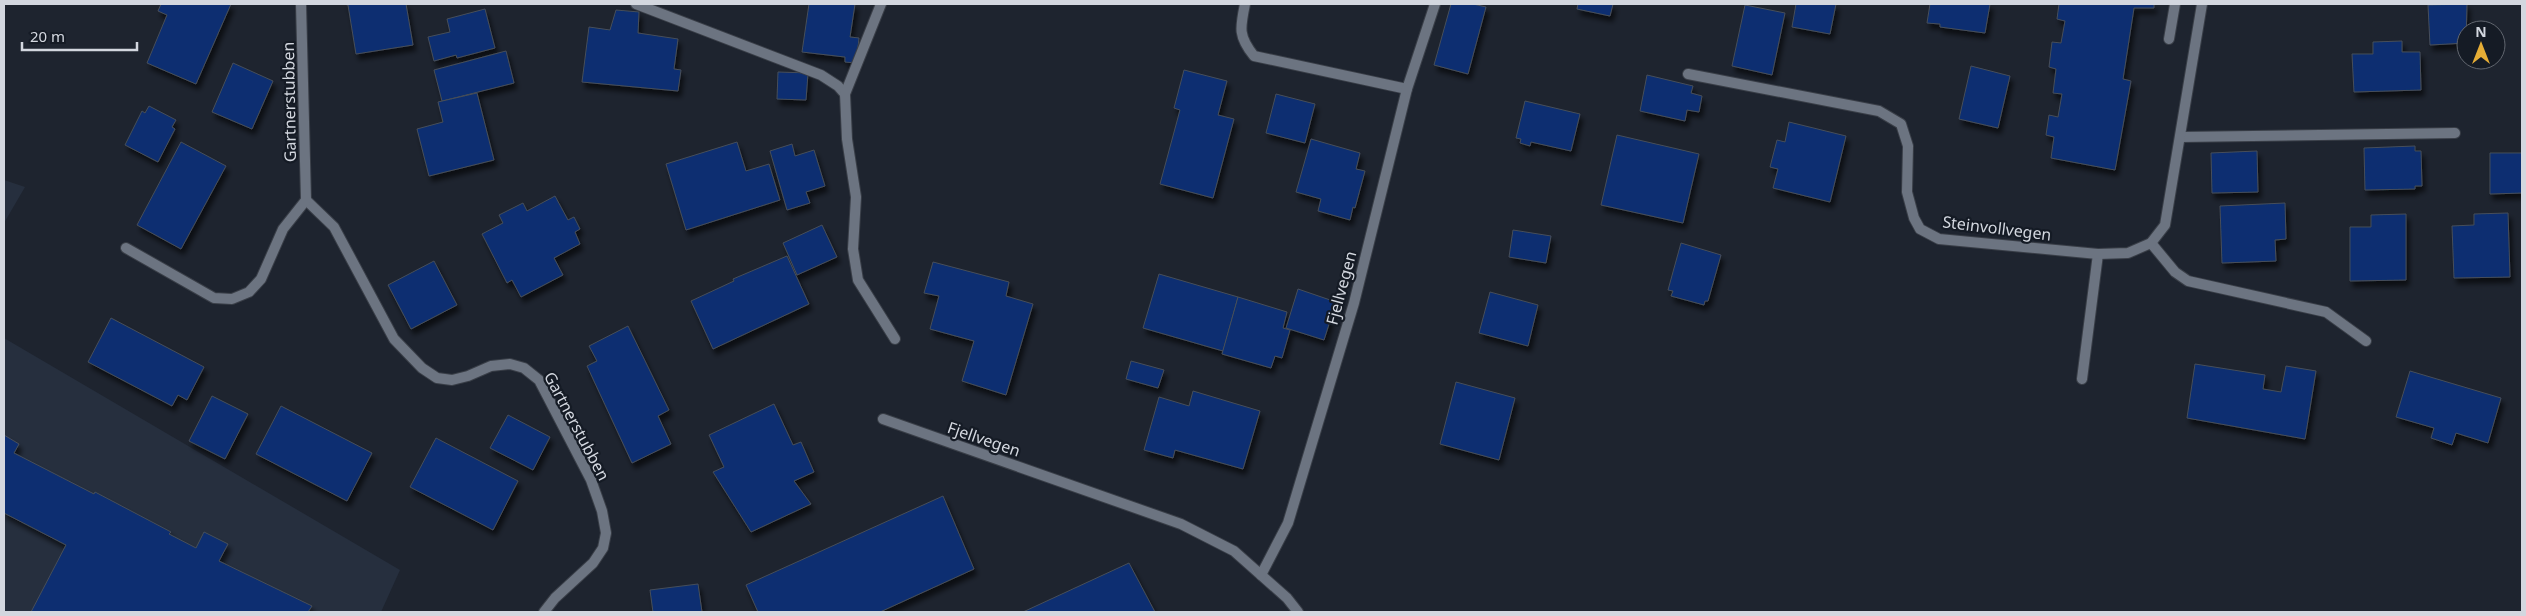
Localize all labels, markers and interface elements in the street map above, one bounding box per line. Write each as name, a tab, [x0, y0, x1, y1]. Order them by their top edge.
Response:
scale bar	[22, 20, 138, 52]
north arrow	[2456, 20, 2506, 70]
text: N	[2475, 22, 2487, 41]
text: 20 m	[30, 26, 65, 46]
street label: Gartnerstubben	[277, 42, 301, 162]
street label: Steinvollvegen	[1941, 210, 2053, 246]
street label: Fjellvegen	[1321, 249, 1361, 327]
street label: Gartnerstubben	[539, 368, 615, 484]
street label: Fjellvegen	[945, 416, 1023, 462]

